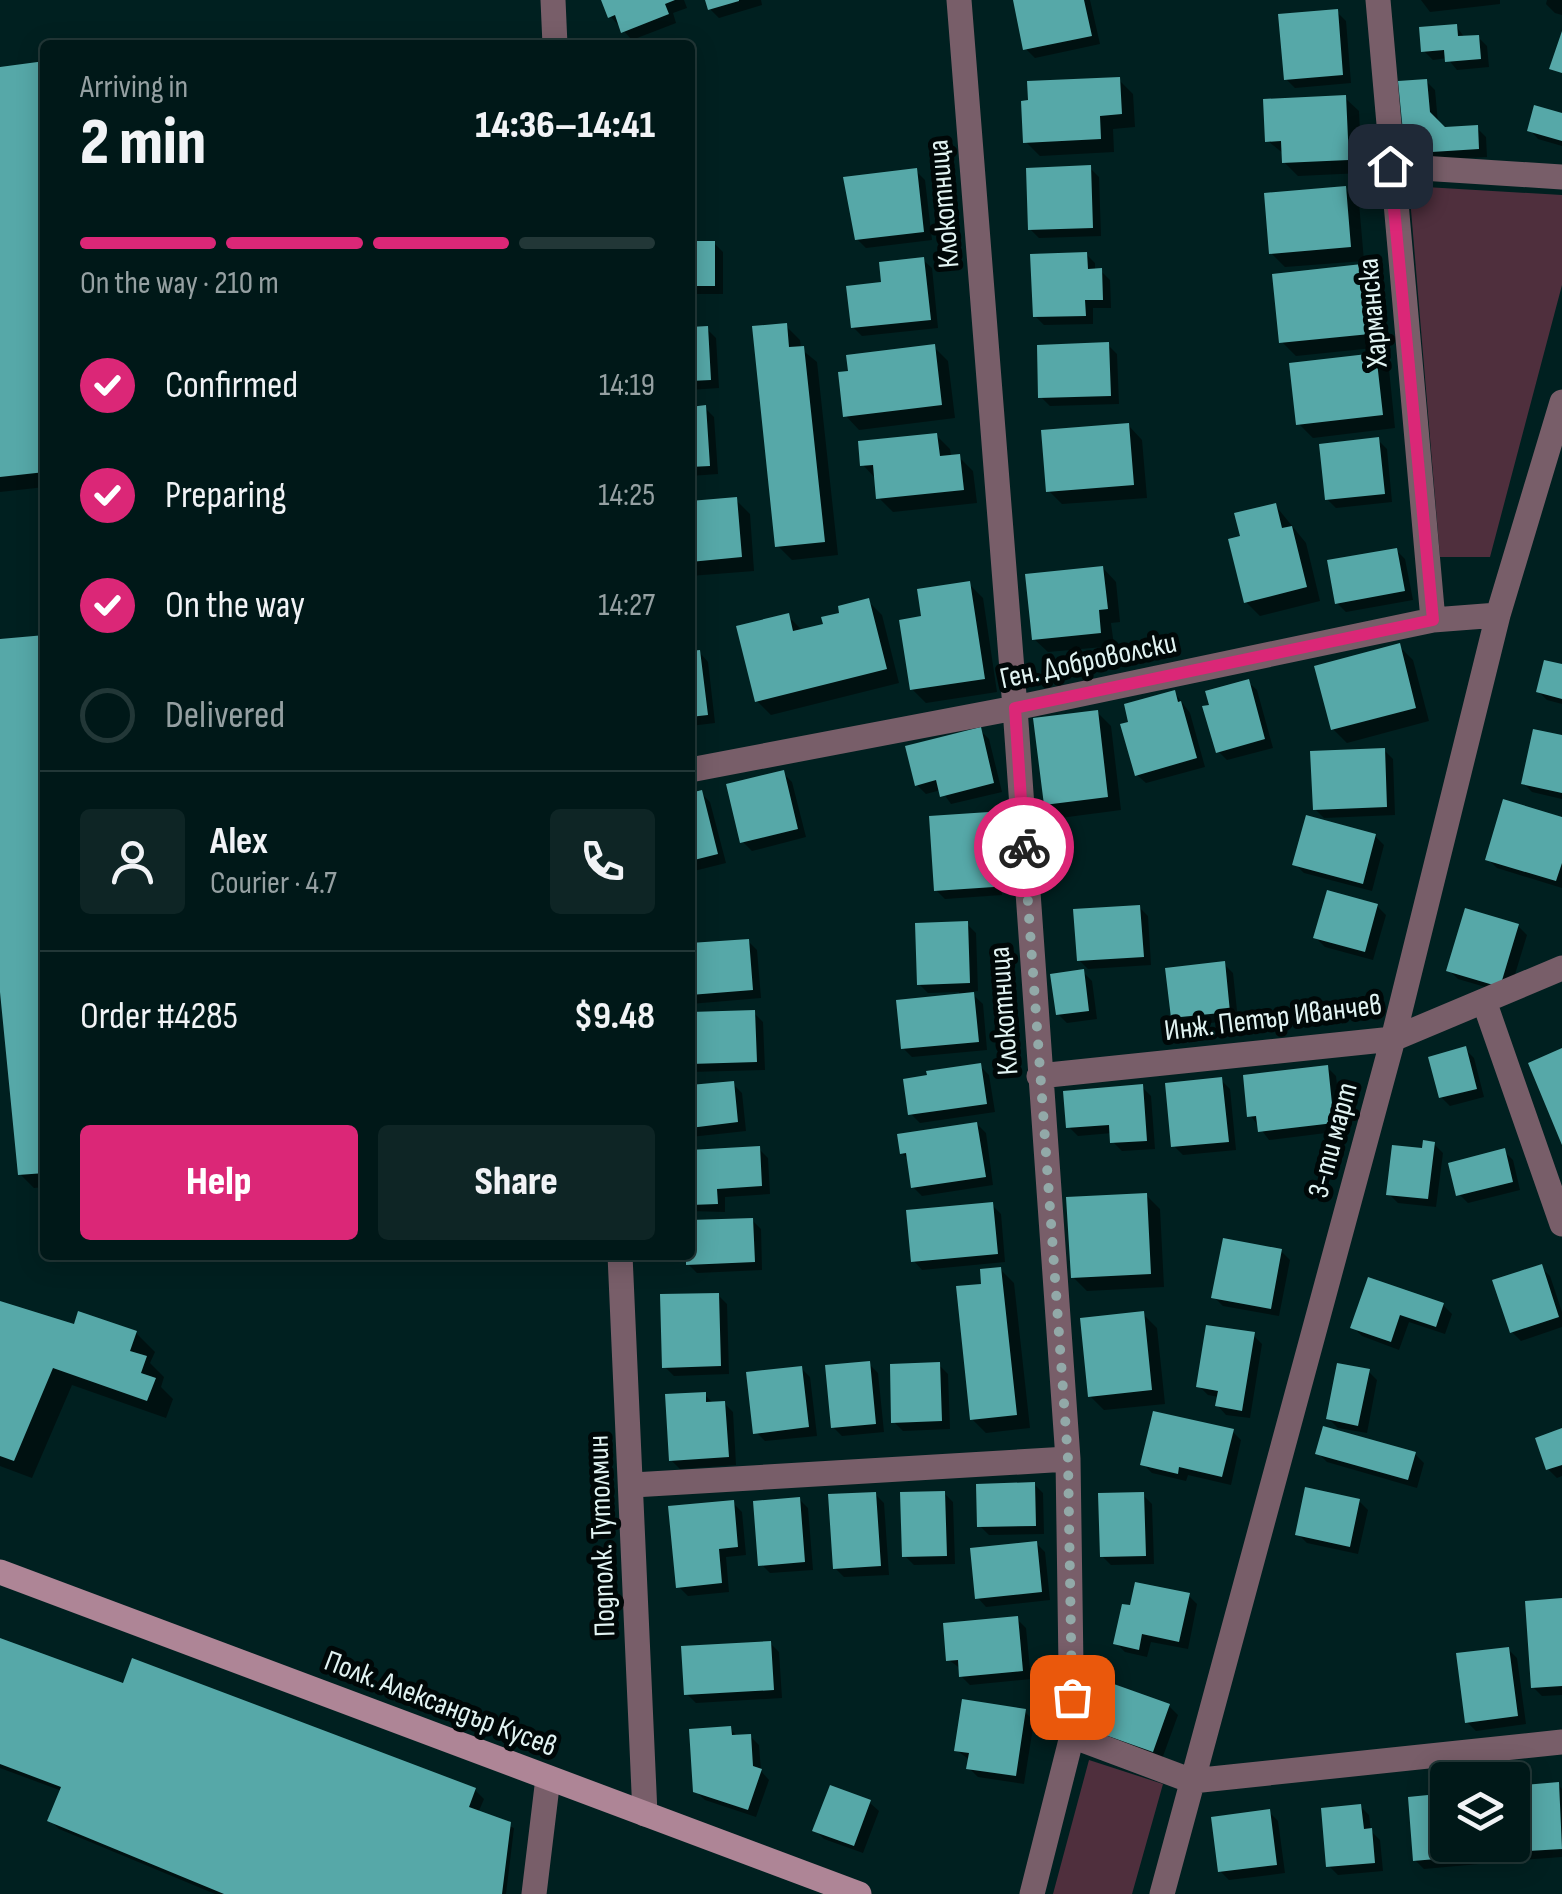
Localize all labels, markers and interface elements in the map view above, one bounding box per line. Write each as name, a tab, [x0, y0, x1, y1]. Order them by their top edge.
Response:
text: Arriving in	[80, 68, 188, 107]
text: 14:36–14:41	[475, 103, 655, 148]
text: 2 min	[80, 105, 206, 183]
pin	[1348, 124, 1433, 209]
street label: Клокотница	[920, 138, 968, 270]
icon: home	[1363, 139, 1418, 194]
street label: Харманска	[1350, 257, 1396, 370]
text: On the way · 210 m	[80, 264, 279, 303]
icon: check	[80, 358, 135, 413]
text: Confirmed	[165, 363, 298, 408]
text: 14:19	[599, 366, 655, 405]
icon: check	[80, 468, 135, 523]
text: Preparing	[165, 473, 286, 518]
text: 14:25	[598, 476, 655, 515]
icon: check	[80, 578, 135, 633]
text: On the way	[165, 583, 305, 628]
text: 14:27	[598, 586, 655, 625]
street label: Ген. Доброволски	[997, 625, 1180, 697]
text: Delivered	[165, 693, 285, 738]
courier	[974, 797, 1074, 897]
button: person	[80, 809, 185, 914]
button: phone	[550, 809, 655, 914]
text: Alex	[210, 819, 268, 864]
icon: bike	[997, 820, 1052, 875]
text: Courier · 4.7	[210, 864, 337, 903]
street label: Клокотница	[982, 945, 1026, 1077]
street label: Инж. Петър Иванчев	[1162, 987, 1384, 1049]
text: Order #4285	[80, 994, 238, 1039]
text: $9.48	[574, 994, 655, 1039]
street label: 3-ти март	[1300, 1079, 1366, 1202]
button: Help	[80, 1125, 358, 1240]
button: Share	[378, 1125, 655, 1240]
street label: Подполк. Тутолмин	[580, 1434, 624, 1637]
street label: Полк. Александър Кусев	[319, 1643, 562, 1765]
pin	[1030, 1655, 1115, 1740]
icon: bag	[1045, 1670, 1100, 1725]
map controls	[1430, 1762, 1530, 1862]
button: layers	[1430, 1762, 1530, 1862]

